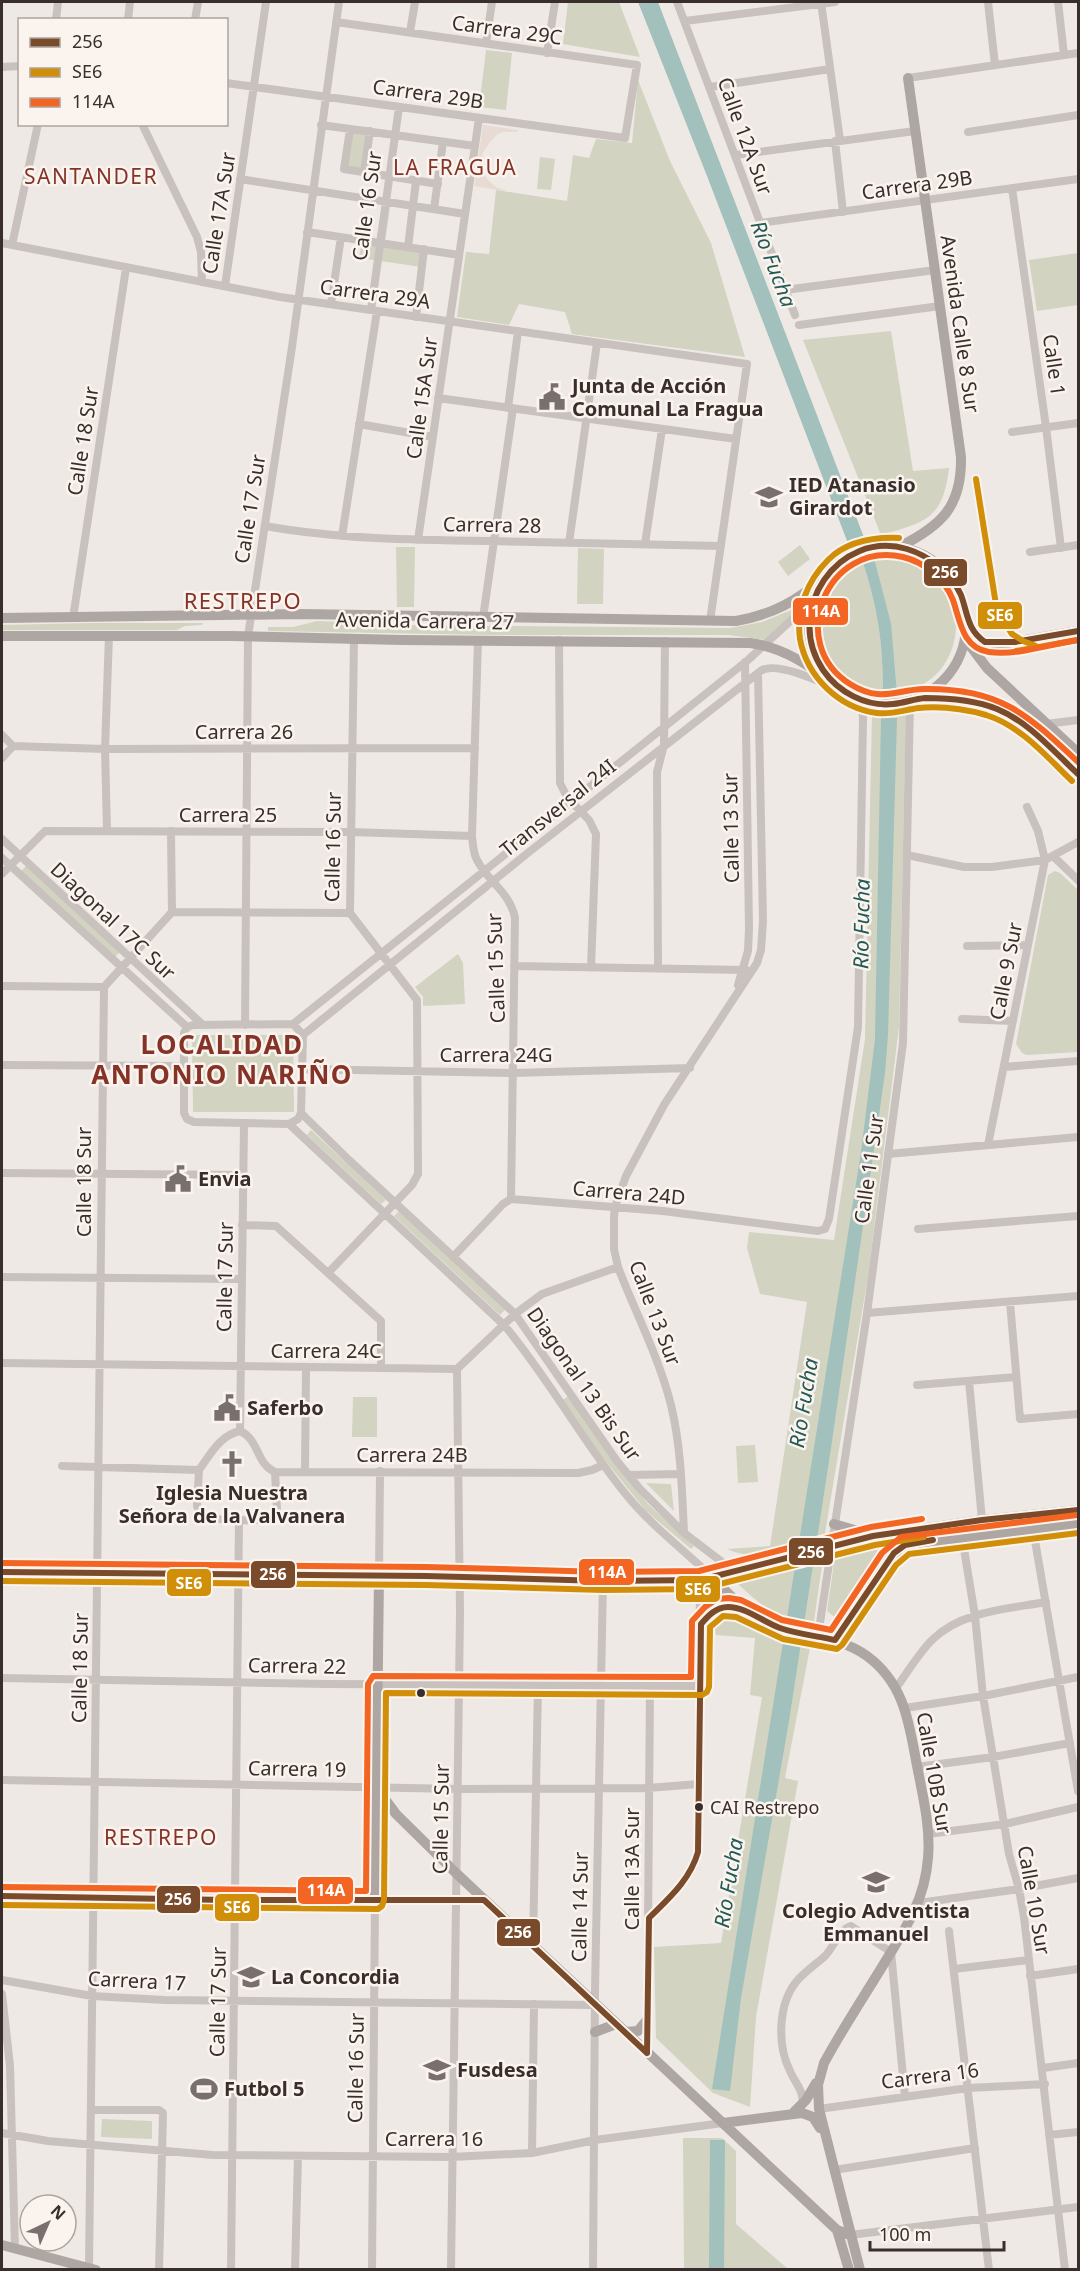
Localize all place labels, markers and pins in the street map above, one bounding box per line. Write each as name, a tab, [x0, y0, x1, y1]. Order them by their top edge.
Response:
place label: Junta de Acción Comunal La Fragua	[570, 372, 763, 422]
public building icon: Junta de Acción Comunal La Fragua	[537, 382, 567, 412]
place label: IED Atanasio Girardot	[789, 471, 916, 521]
school or university icon: IED Atanasio Girardot	[754, 482, 784, 512]
public building icon: Envia	[163, 1164, 193, 1194]
place label: Envia	[198, 1165, 252, 1192]
public building icon: Saferbo	[212, 1393, 242, 1423]
place label: Saferbo	[247, 1394, 324, 1421]
church icon: Iglesia Nuestra Señora de la Valvanera	[217, 1449, 247, 1479]
place label: Iglesia Nuestra Señora de la Valvanera	[119, 1479, 345, 1529]
unlabelled marker	[415, 1687, 427, 1699]
place label: CAI Restrepo	[710, 1795, 819, 1819]
marker: CAI Restrepo	[693, 1801, 705, 1813]
school or university icon: Colegio Adventista Emmanuel	[861, 1867, 891, 1897]
place label: Colegio Adventista Emmanuel	[782, 1897, 970, 1947]
school or university icon: La Concordia	[236, 1962, 266, 1992]
place label: La Concordia	[271, 1963, 400, 1990]
school or university icon: Fusdesa	[422, 2055, 452, 2085]
place label: Fusdesa	[457, 2056, 538, 2083]
sports icon: Futbol 5	[189, 2074, 219, 2104]
place label: Futbol 5	[224, 2075, 304, 2102]

